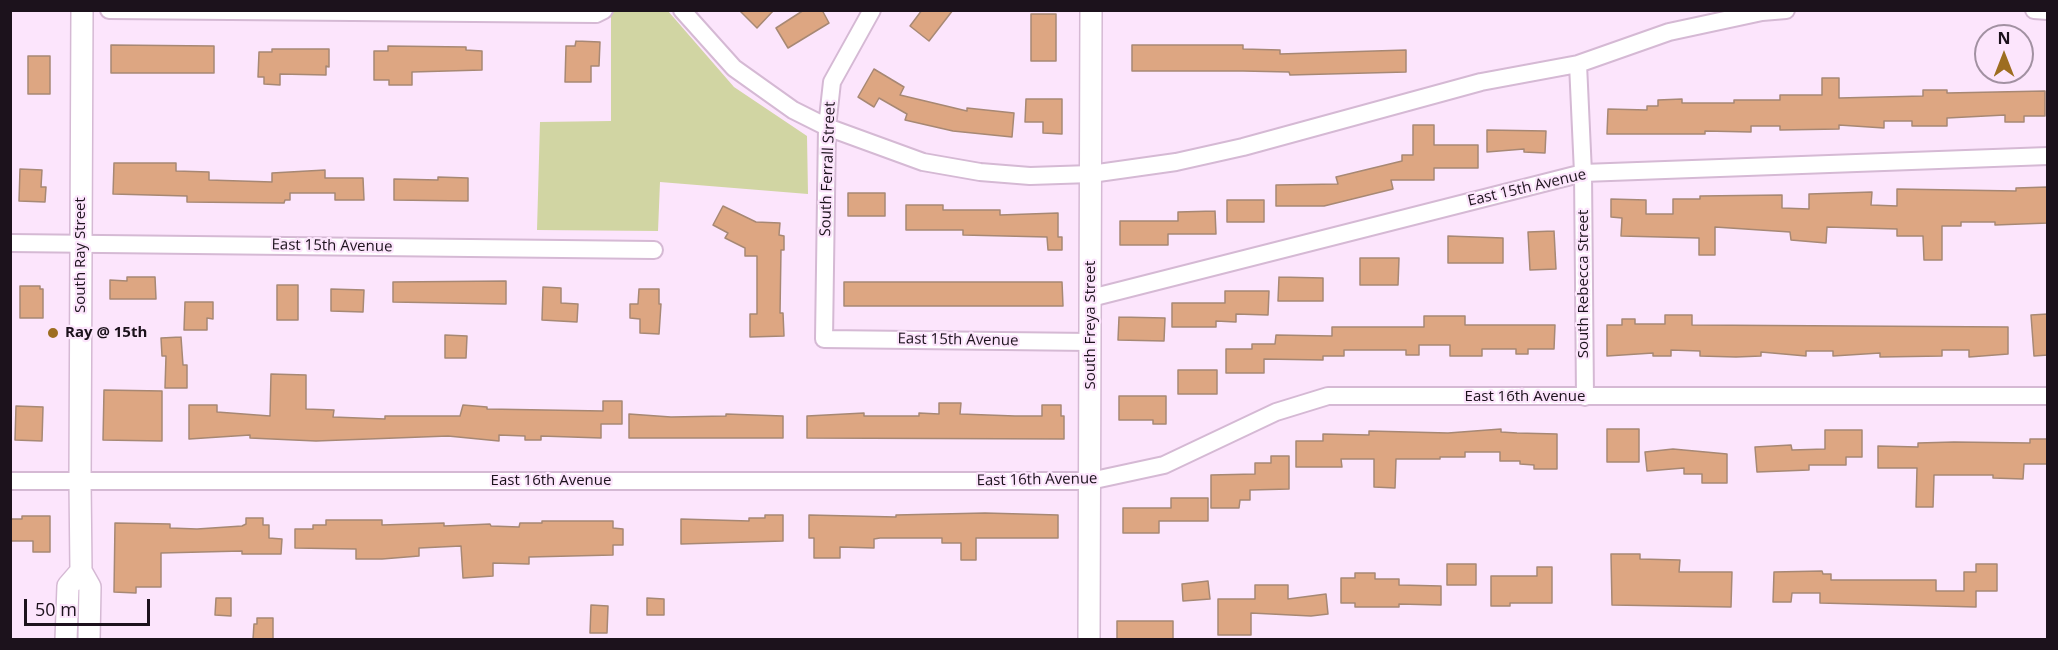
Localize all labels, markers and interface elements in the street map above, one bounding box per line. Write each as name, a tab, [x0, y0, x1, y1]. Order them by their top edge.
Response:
north arrow	[1974, 24, 2034, 84]
text: N	[1997, 27, 2011, 49]
street label: South Ferrall Street	[817, 101, 839, 237]
street label: East 15th Avenue	[1466, 166, 1588, 210]
street label: South Ray Street	[72, 197, 90, 313]
street label: South Rebecca Street	[1575, 210, 1593, 358]
street label: East 15th Avenue	[271, 236, 393, 256]
street label: South Freya Street	[1082, 261, 1100, 389]
place label: Ray @ 15th	[65, 324, 147, 342]
marker: Ray @ 15th	[46, 326, 60, 340]
street label: East 15th Avenue	[897, 330, 1019, 350]
street label: East 16th Avenue	[1465, 388, 1585, 406]
street label: East 16th Avenue	[976, 470, 1098, 490]
street label: East 16th Avenue	[491, 472, 611, 490]
scale bar	[27, 587, 153, 625]
text: 50 m	[35, 597, 77, 621]

